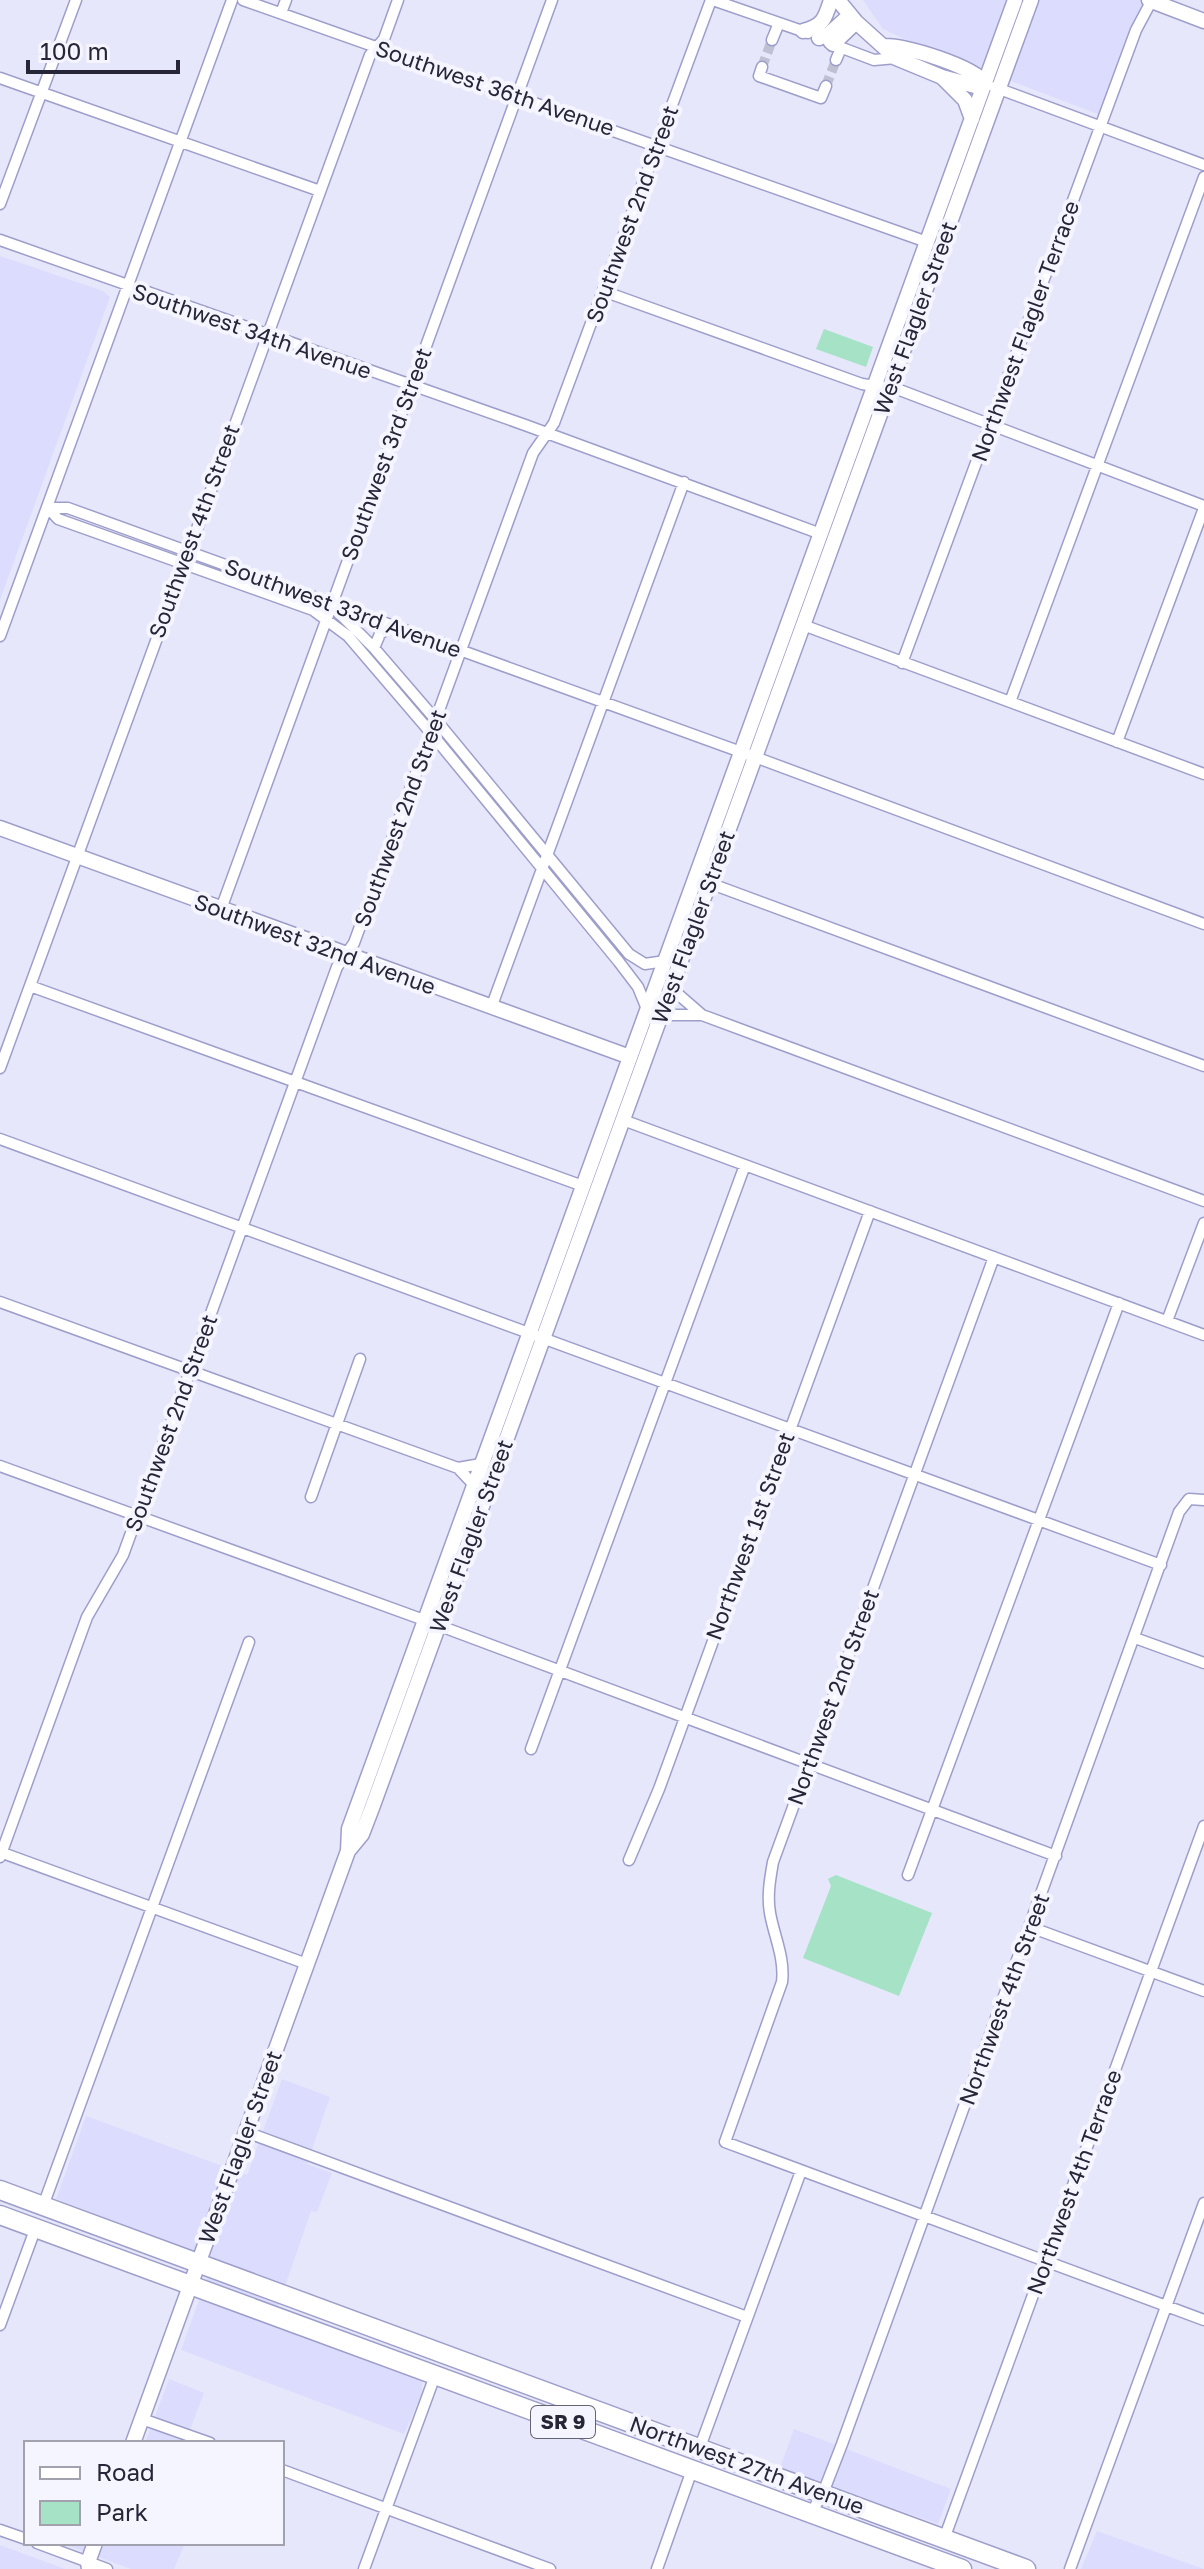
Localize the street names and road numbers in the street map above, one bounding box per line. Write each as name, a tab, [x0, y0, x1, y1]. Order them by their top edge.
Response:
street label: Southwest 36th Avenue	[372, 34, 618, 141]
street label: Southwest 2nd Street	[580, 101, 683, 326]
street label: Northwest Flagler Terrace	[965, 197, 1084, 465]
street label: West Flagler Street	[867, 217, 962, 418]
street label: Southwest 34th Avenue	[129, 277, 375, 384]
street label: Southwest 3rd Street	[334, 344, 437, 564]
street label: Southwest 4th Street	[142, 420, 245, 641]
street label: Southwest 33rd Avenue	[221, 552, 465, 663]
street label: Southwest 2nd Street	[348, 705, 451, 930]
street label: West Flagler Street	[645, 826, 740, 1027]
street label: Southwest 32nd Avenue	[191, 887, 440, 1000]
street label: Southwest 2nd Street	[119, 1310, 222, 1535]
street label: Northwest 1st Street	[699, 1428, 800, 1643]
street label: West Flagler Street	[423, 1435, 518, 1636]
street label: Northwest 2nd Street	[781, 1585, 884, 1808]
street label: Northwest 4th Street	[953, 1889, 1054, 2109]
street label: West Flagler Street	[192, 2046, 287, 2247]
street label: Northwest 4th Terrace	[1020, 2066, 1127, 2298]
road number: SR 9	[531, 2406, 595, 2438]
street label: Northwest 27th Avenue	[626, 2410, 868, 2520]

